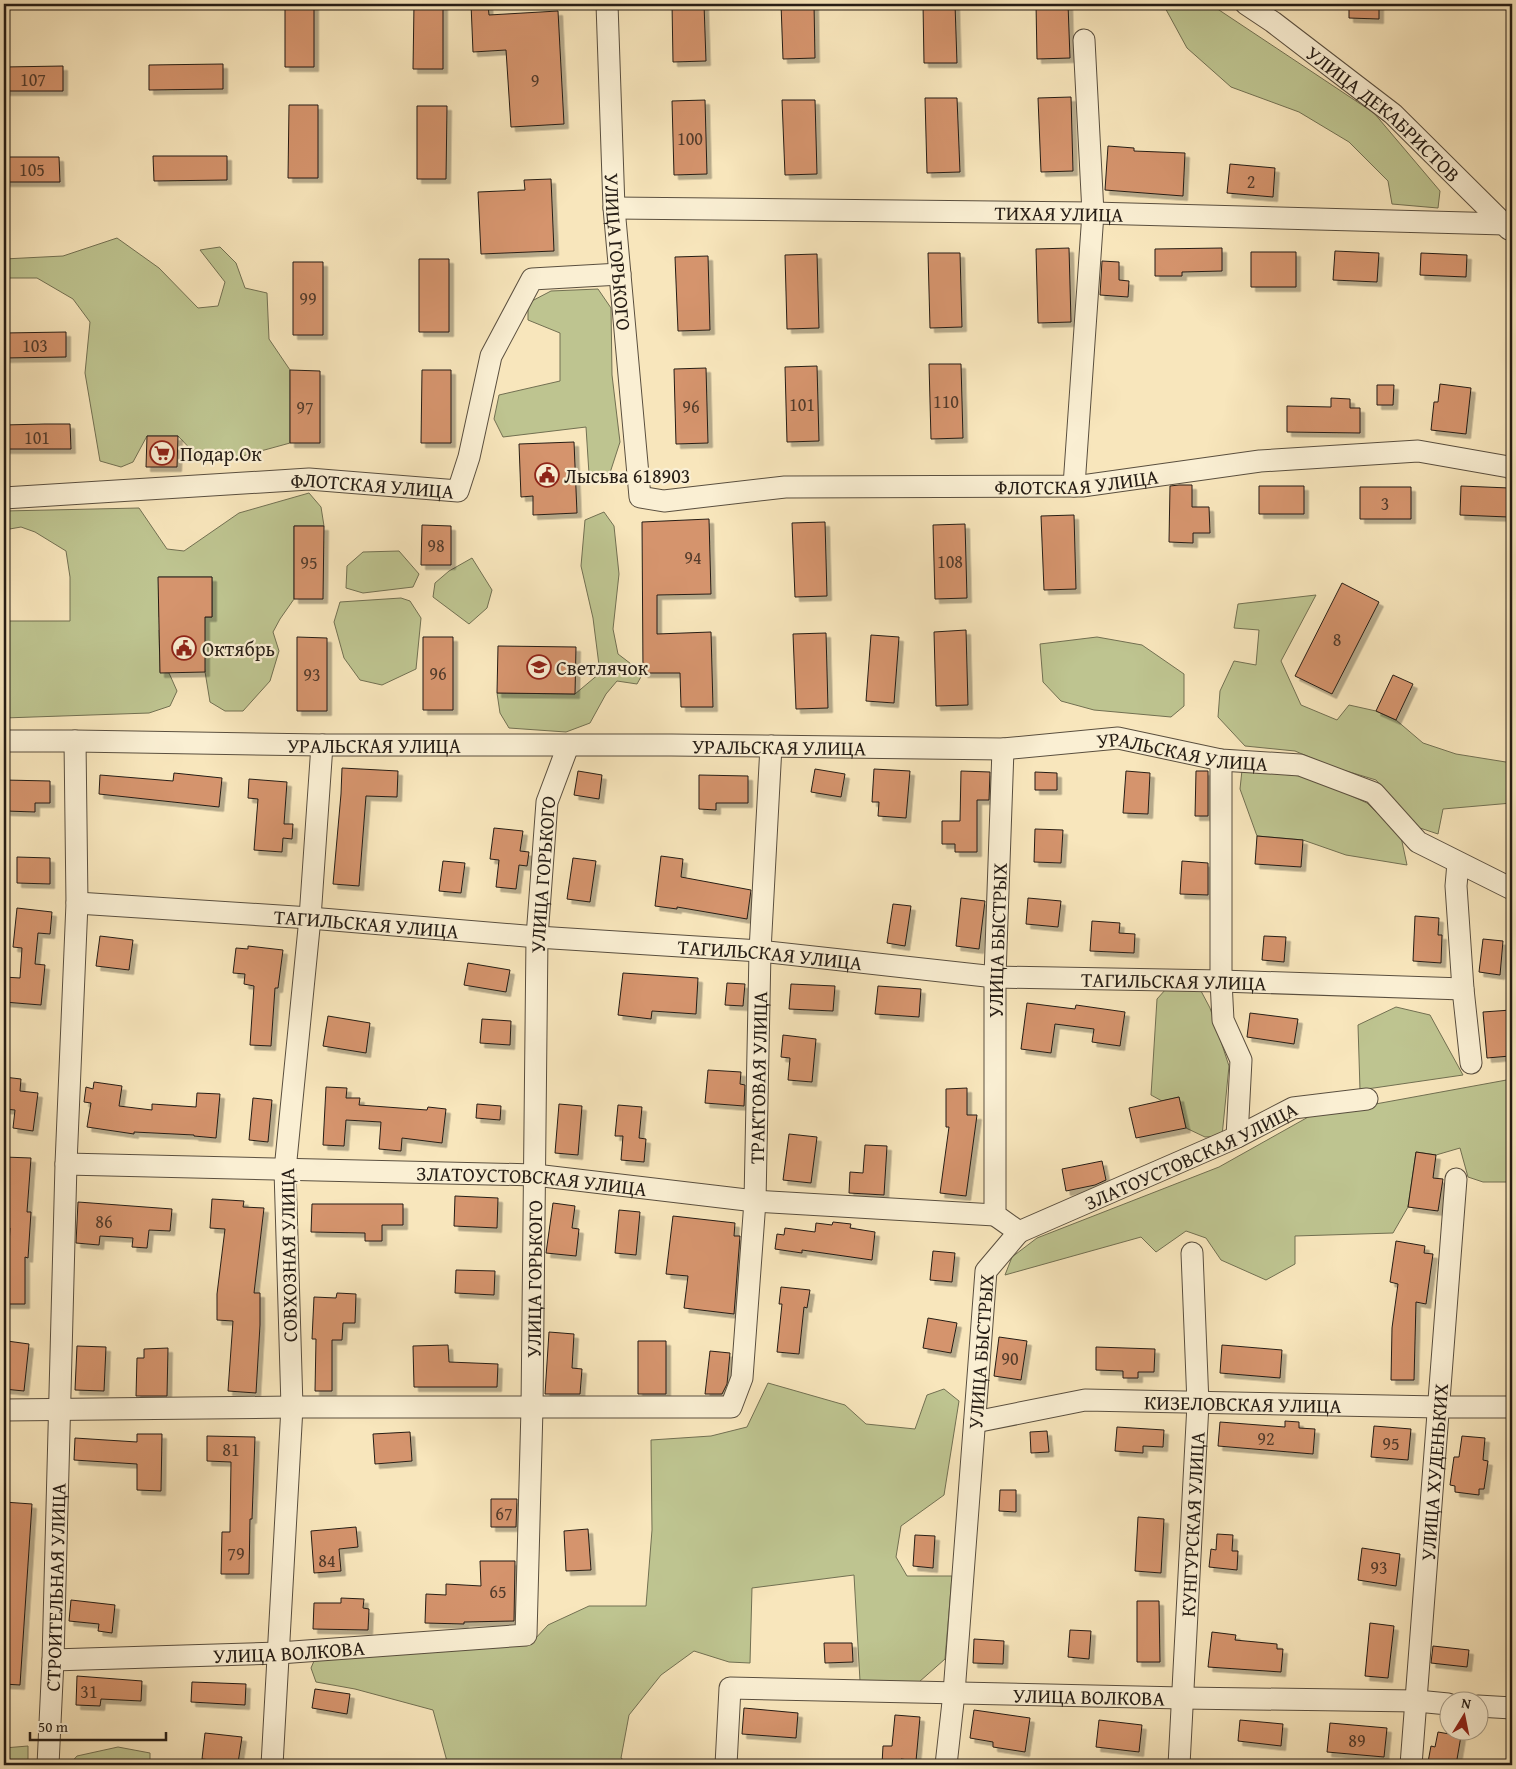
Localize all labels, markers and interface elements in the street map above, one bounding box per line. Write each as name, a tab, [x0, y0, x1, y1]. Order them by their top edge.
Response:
street label: УЛИЦА ДЕКАБРИСТОВ	[1300, 38, 1467, 188]
house number: 107	[20, 66, 46, 93]
house number: 9	[531, 67, 539, 94]
house number: 100	[677, 125, 703, 152]
house number: 105	[19, 156, 45, 183]
house number: 2	[1247, 168, 1255, 195]
street label: УЛИЦА ГОРЬКОГО	[598, 172, 639, 332]
street label: ТИХАЯ УЛИЦА	[994, 197, 1124, 228]
house number: 99	[299, 285, 317, 312]
house number: 103	[22, 332, 48, 359]
house number: 110	[933, 388, 959, 415]
house number: 101	[789, 391, 815, 418]
house number: 96	[682, 393, 700, 420]
house number: 97	[296, 394, 314, 421]
house number: 101	[24, 424, 50, 451]
place label: Подар.Ок	[180, 439, 262, 468]
supermarket icon: Подар.Ок	[149, 440, 175, 466]
place label: Лысьва 618903	[564, 461, 690, 490]
street label: ФЛОТСКАЯ УЛИЦА	[995, 461, 1160, 501]
public building icon: Лысьва 618903	[534, 462, 560, 488]
street label: ФЛОТСКАЯ УЛИЦА	[290, 464, 455, 505]
house number: 3	[1381, 490, 1389, 517]
house number: 98	[427, 532, 445, 559]
house number: 94	[684, 544, 702, 571]
house number: 108	[937, 548, 963, 575]
house number: 95	[300, 549, 318, 576]
house number: 8	[1333, 626, 1341, 653]
place label: Октябрь	[202, 634, 275, 663]
public building icon: Октябрь	[171, 635, 197, 661]
place label: Светлячок	[556, 653, 649, 682]
school or university icon: Светлячок	[526, 654, 552, 680]
house number: 96	[429, 660, 447, 687]
house number: 93	[303, 661, 321, 688]
street label: УРАЛЬСКАЯ УЛИЦА	[1095, 723, 1269, 777]
street label: УРАЛЬСКАЯ УЛИЦА	[287, 730, 461, 760]
street label: УРАЛЬСКАЯ УЛИЦА	[692, 731, 866, 762]
street label: УЛИЦА ГОРЬКОГО	[522, 791, 563, 953]
street label: УЛИЦА БЫСТРЫХ	[980, 861, 1014, 1018]
street label: ТАГИЛЬСКАЯ УЛИЦА	[273, 901, 460, 945]
street label: ТАГИЛЬСКАЯ УЛИЦА	[677, 931, 864, 977]
street label: ТАГИЛЬСКАЯ УЛИЦА	[1081, 964, 1267, 997]
street label: ТРАКТОВАЯ УЛИЦА	[741, 991, 774, 1164]
street label: ЗЛАТОУСТОВСКАЯ УЛИЦА	[1080, 1094, 1302, 1216]
street label: ЗЛАТОУСТОВСКАЯ УЛИЦА	[416, 1158, 648, 1203]
street label: СОВХОЗНАЯ УЛИЦА	[272, 1168, 304, 1342]
street label: УЛИЦА ГОРЬКОГО	[518, 1200, 549, 1358]
house number: 86	[95, 1208, 113, 1235]
street label: УЛИЦА БЫСТРЫХ	[960, 1272, 1000, 1430]
house number: 90	[1001, 1345, 1019, 1372]
street label: УЛИЦА ХУДЕНЬКИХ	[1412, 1381, 1455, 1562]
street label: КИЗЕЛОВСКАЯ УЛИЦА	[1144, 1387, 1342, 1420]
house number: 92	[1257, 1425, 1275, 1452]
house number: 95	[1382, 1430, 1400, 1457]
street label: КУНГУРСКАЯ УЛИЦА	[1172, 1431, 1211, 1618]
house number: 81	[222, 1436, 240, 1463]
street label: СТРОИТЕЛЬНАЯ УЛИЦА	[37, 1482, 72, 1692]
house number: 67	[495, 1500, 513, 1527]
house number: 79	[227, 1540, 245, 1567]
house number: 84	[318, 1547, 336, 1574]
house number: 93	[1370, 1554, 1388, 1581]
house number: 65	[489, 1578, 507, 1605]
street label: УЛИЦА ВОЛКОВА	[212, 1632, 366, 1670]
house number: 31	[80, 1678, 98, 1705]
street label: УЛИЦА ВОЛКОВА	[1013, 1680, 1165, 1712]
north arrow	[1438, 1692, 1488, 1742]
text: N	[1460, 1693, 1473, 1714]
scale bar	[30, 1709, 166, 1741]
text: 50 m	[38, 1716, 69, 1737]
house number: 89	[1348, 1727, 1366, 1754]

